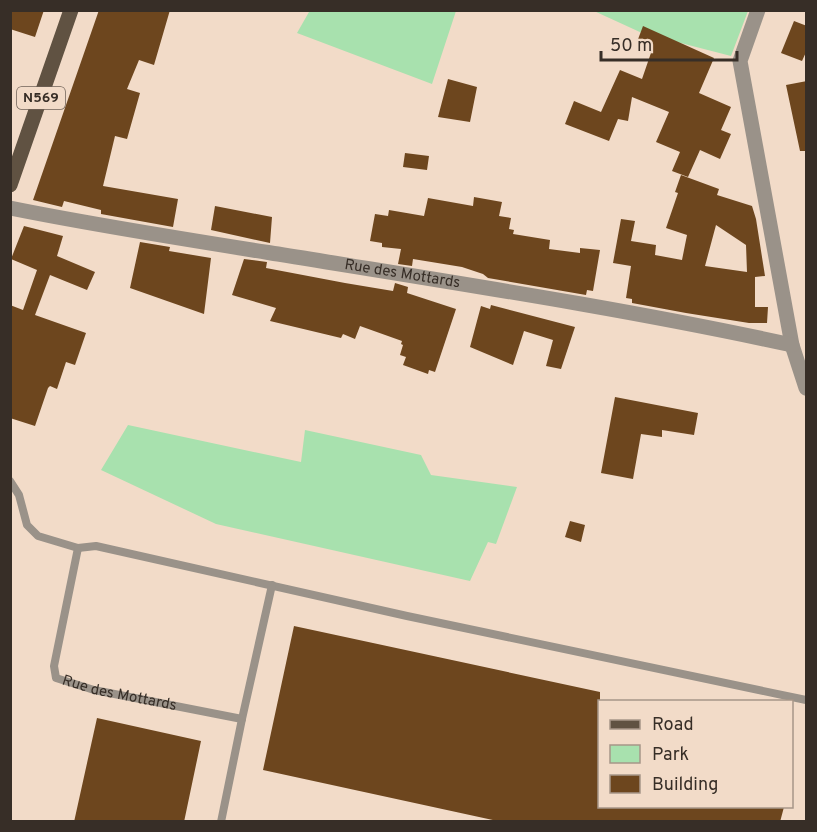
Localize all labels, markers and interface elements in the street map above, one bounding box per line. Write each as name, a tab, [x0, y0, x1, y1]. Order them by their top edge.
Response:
scale bar	[601, 24, 738, 62]
text: 50 m	[610, 35, 652, 58]
road number: N569	[17, 87, 65, 109]
street label: Rue des Mottards	[343, 255, 462, 293]
street label: Rue des Mottards	[60, 671, 178, 715]
legend	[598, 700, 793, 808]
text: Road	[652, 714, 694, 737]
text: Park	[652, 744, 689, 767]
text: Building	[652, 774, 718, 797]

